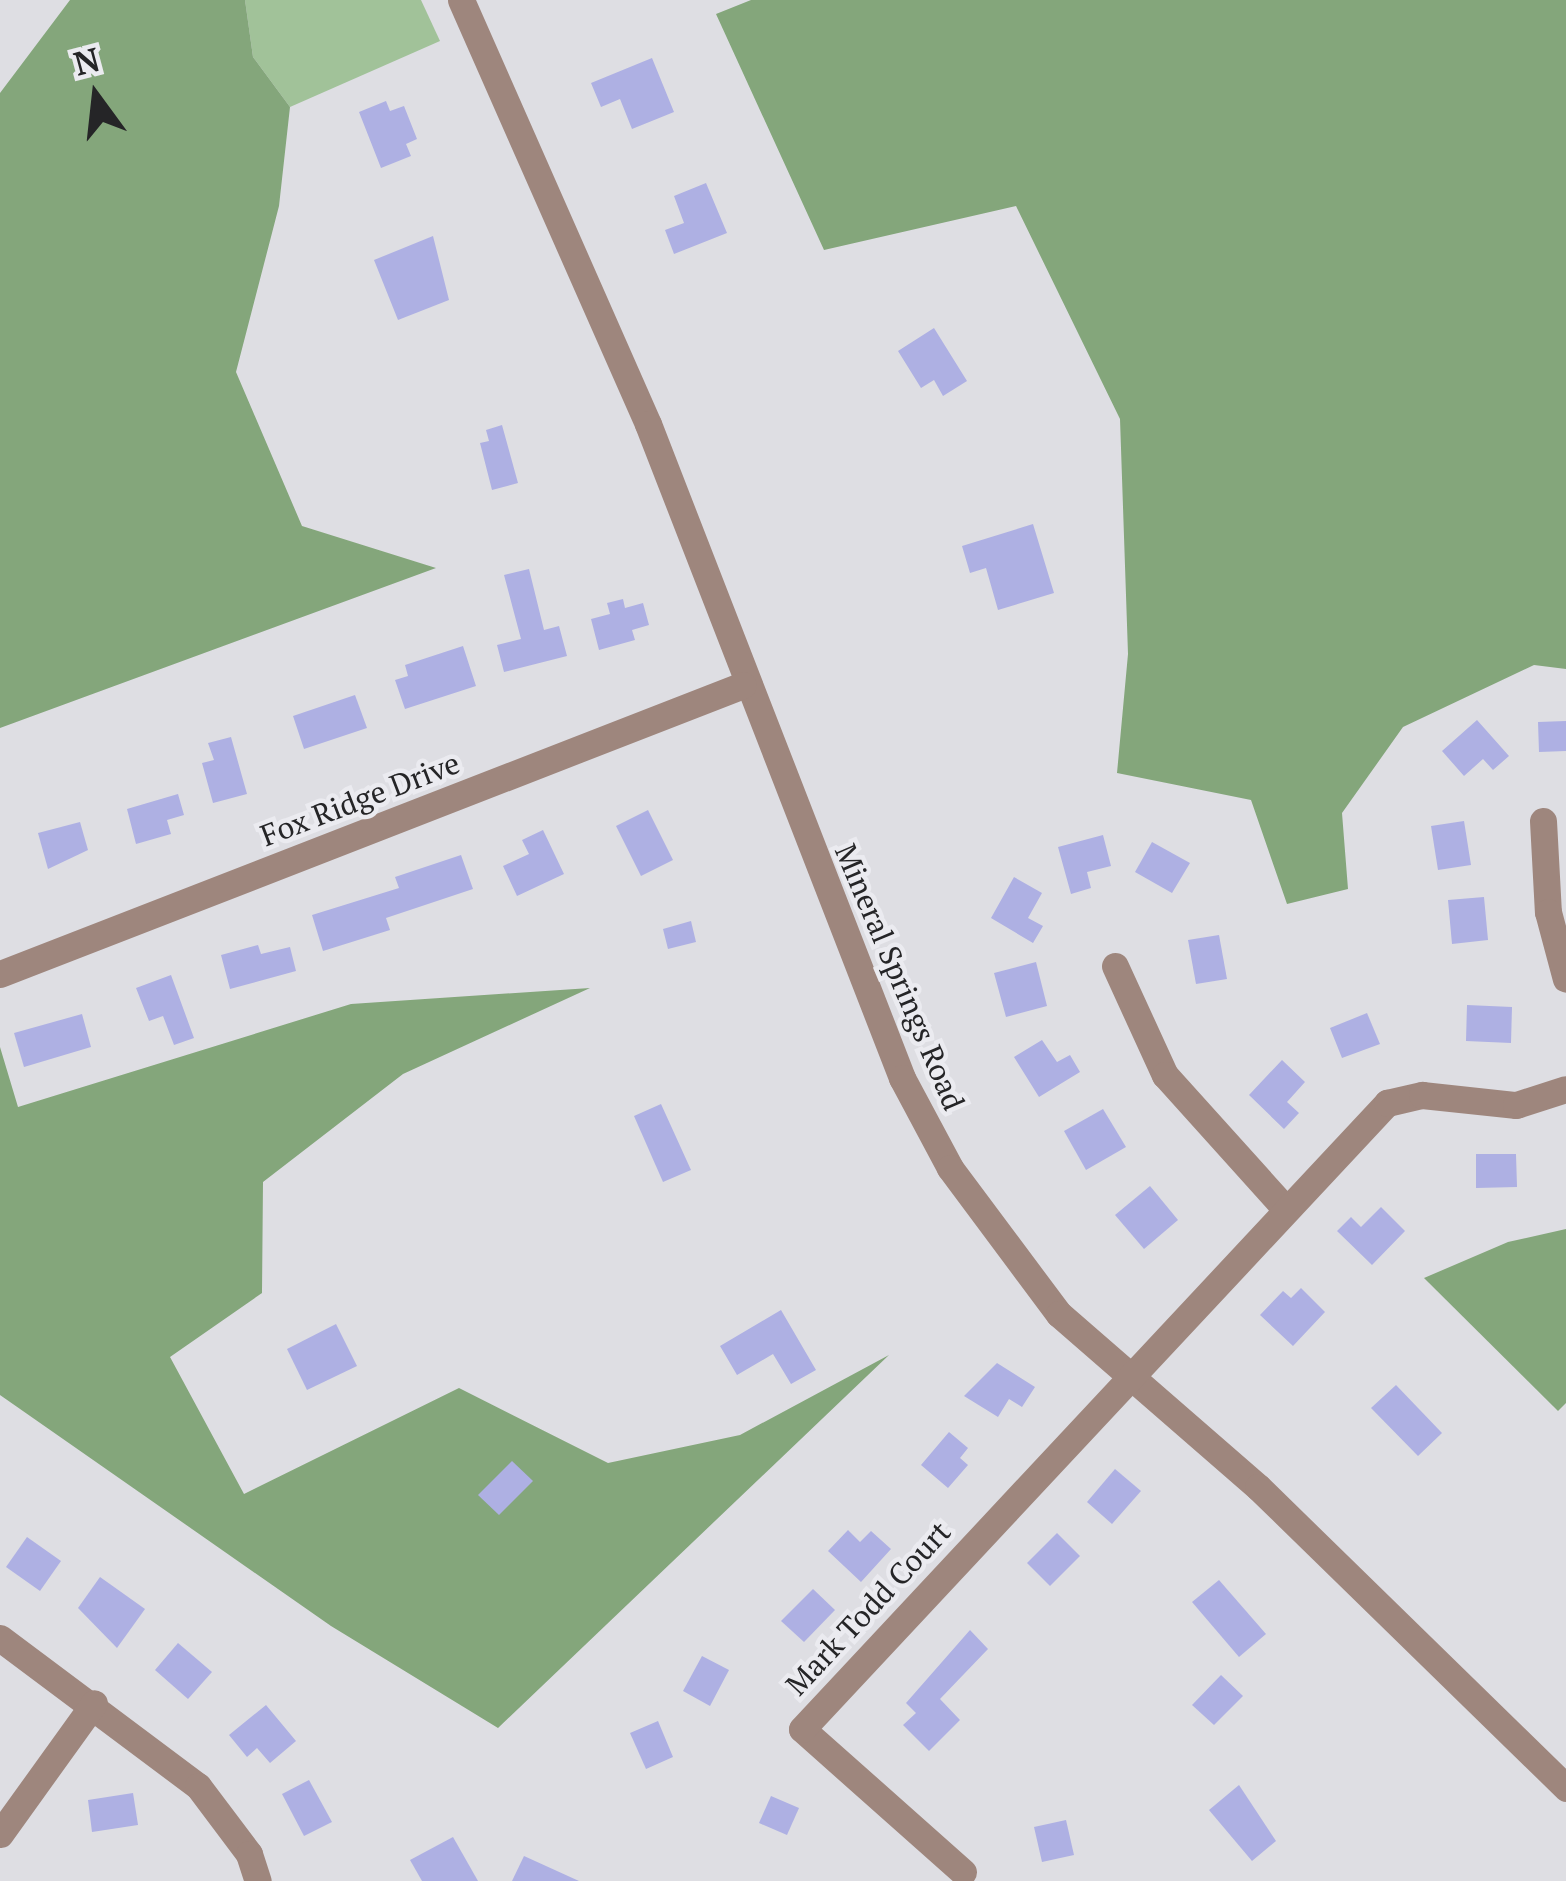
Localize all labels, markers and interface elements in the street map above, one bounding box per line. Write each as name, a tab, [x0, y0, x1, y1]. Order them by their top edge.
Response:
north arrow	[36, 36, 156, 156]
text: N	[69, 37, 104, 85]
street label: Fox Ridge Drive	[256, 745, 464, 853]
street label: Mineral Springs Road	[828, 839, 972, 1115]
street label: Mark Todd Court	[778, 1514, 958, 1702]

